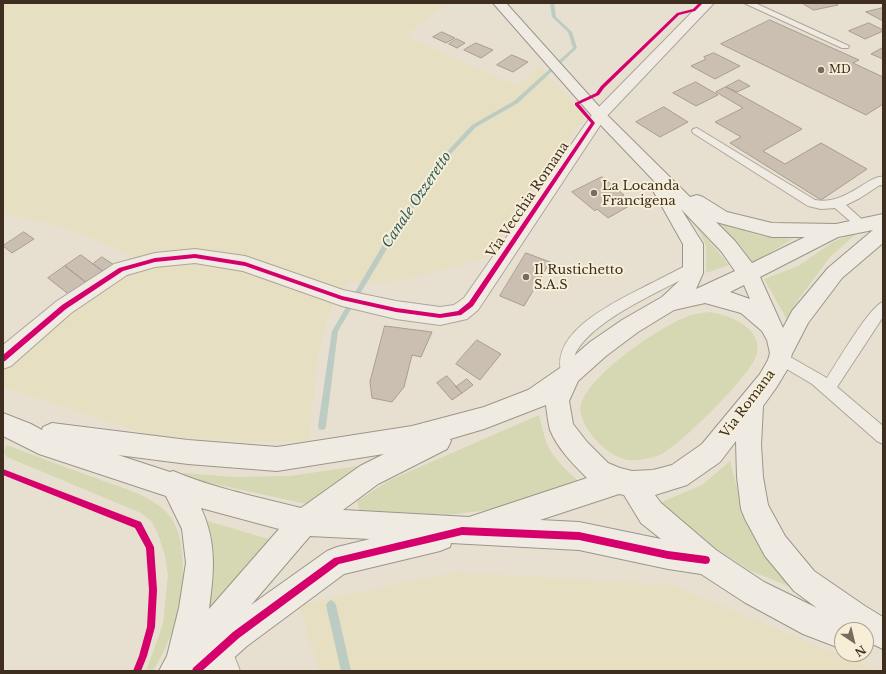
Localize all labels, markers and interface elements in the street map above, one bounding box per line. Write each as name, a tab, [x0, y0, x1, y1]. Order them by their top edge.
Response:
place label: MD	[829, 63, 851, 77]
marker: MD	[816, 65, 826, 75]
street label: Via Vecchia Romana	[483, 139, 573, 261]
water label: Canale Ozzeretto	[379, 149, 455, 251]
place label: La Locanda Francigena	[602, 178, 679, 209]
marker: La Locanda Francigena	[589, 188, 599, 198]
place label: Il Rustichetto S.A.S	[534, 262, 623, 293]
marker: Il Rustichetto S.A.S	[521, 272, 531, 282]
street label: Via Romana	[717, 367, 779, 441]
north arrow	[834, 622, 874, 662]
text: N	[852, 642, 869, 660]

